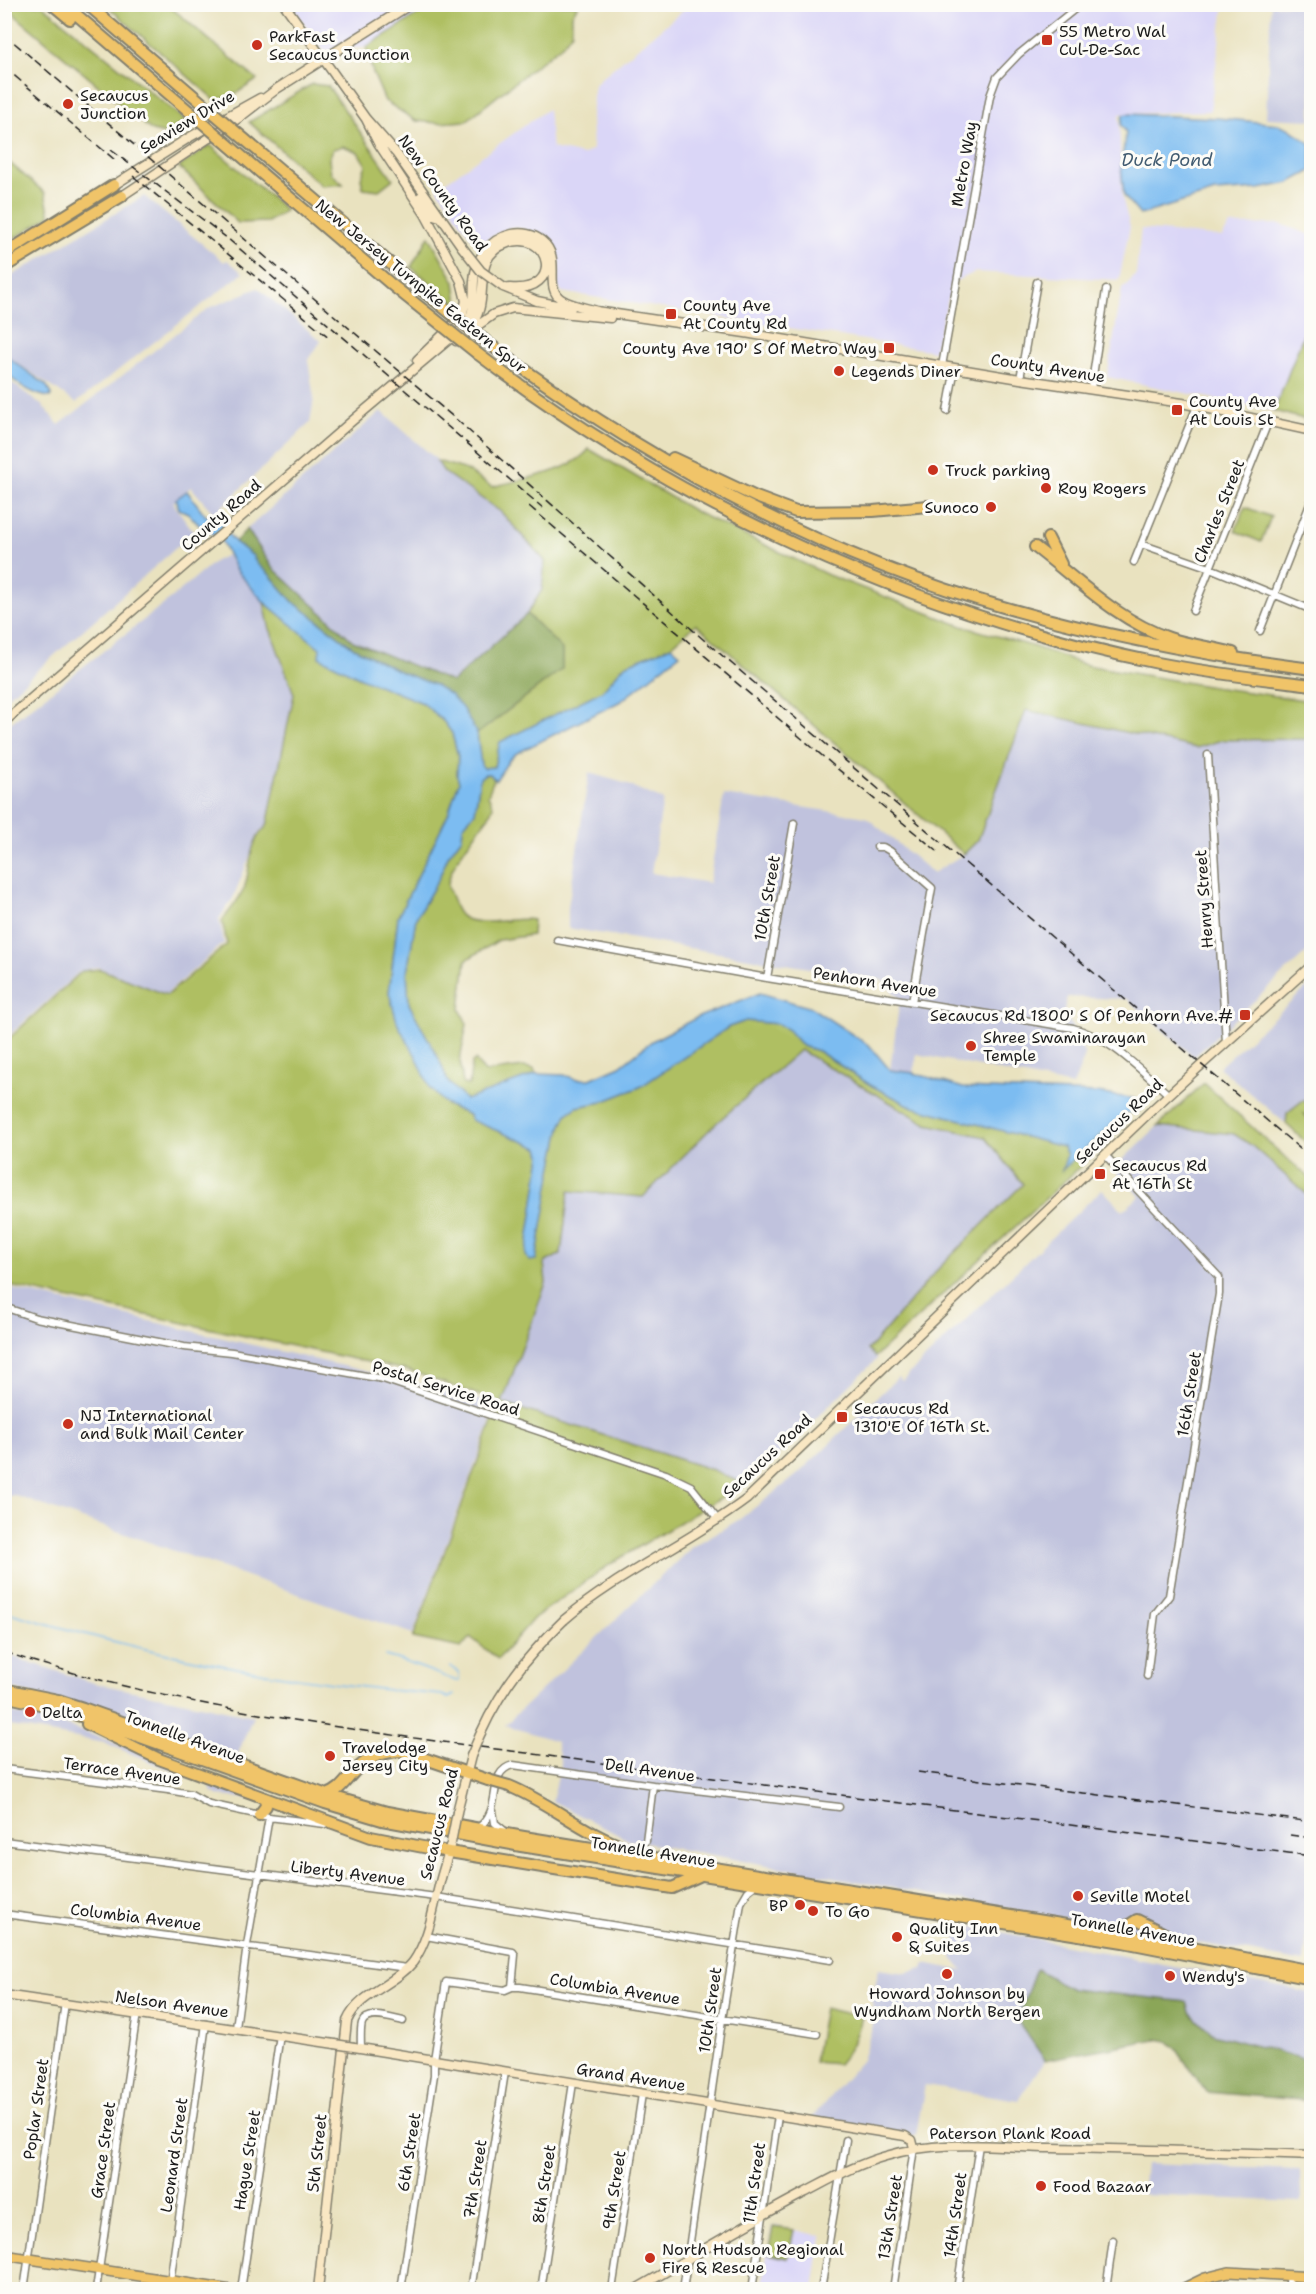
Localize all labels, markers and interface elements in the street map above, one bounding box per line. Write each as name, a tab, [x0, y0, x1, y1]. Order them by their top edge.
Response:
place label: 55 Metro Wal Cul-De-Sac	[1059, 21, 1166, 60]
place label: ParkFast Secaucus Junction	[269, 26, 410, 65]
marker: 55 Metro Wal Cul-De-Sac	[1040, 33, 1054, 47]
marker: ParkFast Secaucus Junction	[250, 38, 264, 52]
place label: Secaucus Junction	[80, 85, 149, 124]
street label: Seaview Drive	[136, 85, 238, 159]
marker: Secaucus Junction	[61, 97, 75, 111]
street label: Metro Way	[946, 120, 982, 208]
street label: New County Road	[393, 130, 493, 256]
water label: Duck Pond	[1121, 148, 1213, 172]
street label: New Jersey Turnpike Eastern Spur	[311, 194, 531, 378]
place label: County Ave At County Rd	[683, 295, 787, 334]
marker: County Ave At County Rd	[664, 307, 678, 321]
place label: County Ave 190' S Of Metro Way	[622, 338, 877, 359]
marker: County Ave 190' S Of Metro Way	[882, 341, 896, 355]
street label: County Avenue	[989, 349, 1107, 387]
place label: Legends Diner	[851, 361, 961, 382]
marker: Legends Diner	[832, 364, 846, 378]
place label: County Ave At Louis St	[1189, 391, 1277, 430]
marker: County Ave At Louis St	[1170, 403, 1184, 417]
street label: Charles Street	[1189, 456, 1249, 566]
place label: Truck parking	[945, 460, 1051, 481]
marker: Truck parking	[926, 463, 940, 477]
street label: County Road	[177, 474, 265, 556]
place label: Roy Rogers	[1058, 478, 1146, 499]
marker: Roy Rogers	[1039, 481, 1053, 495]
place label: Sunoco	[925, 497, 979, 518]
marker: Sunoco	[984, 500, 998, 514]
street label: Henry Street	[1190, 849, 1218, 949]
street label: 10th Street	[749, 853, 785, 943]
street label: Penhorn Avenue	[812, 962, 938, 1002]
place label: Secaucus Rd 1800' S Of Penhorn Ave.#	[930, 1005, 1233, 1026]
marker: Secaucus Rd 1800' S Of Penhorn Ave.#	[1238, 1008, 1252, 1022]
place label: Shree Swaminarayan Temple	[983, 1027, 1146, 1066]
marker: Shree Swaminarayan Temple	[964, 1039, 978, 1053]
street label: Secaucus Road	[1071, 1074, 1167, 1168]
place label: Secaucus Rd At 16Th St	[1112, 1155, 1207, 1194]
marker: Secaucus Rd At 16Th St	[1093, 1167, 1107, 1181]
street label: 16th Street	[1172, 1350, 1206, 1438]
street label: Postal Service Road	[370, 1356, 522, 1420]
place label: Secaucus Rd 1310'E Of 16Th St.	[854, 1398, 990, 1437]
place label: NJ International and Bulk Mail Center	[80, 1405, 244, 1444]
street label: Secaucus Road	[718, 1409, 816, 1503]
marker: Secaucus Rd 1310'E Of 16Th St.	[835, 1410, 849, 1424]
marker: NJ International and Bulk Mail Center	[61, 1417, 75, 1431]
place label: Delta	[42, 1702, 82, 1723]
marker: Delta	[23, 1705, 37, 1719]
street label: Tonnelle Avenue	[122, 1706, 248, 1768]
place label: Travelodge Jersey City	[342, 1737, 428, 1776]
marker: Travelodge Jersey City	[323, 1749, 337, 1763]
street label: Terrace Avenue	[62, 1752, 182, 1790]
street label: Dell Avenue	[604, 1753, 696, 1787]
street label: Secaucus Road	[415, 1766, 463, 1882]
street label: Tonnelle Avenue	[589, 1832, 717, 1872]
street label: Liberty Avenue	[289, 1856, 407, 1890]
place label: Seville Motel	[1090, 1886, 1190, 1907]
marker: Seville Motel	[1071, 1889, 1085, 1903]
place label: BP	[769, 1895, 788, 1916]
marker: BP	[793, 1898, 807, 1912]
street label: Columbia Avenue	[69, 1899, 203, 1935]
place label: To Go	[825, 1901, 870, 1922]
marker: To Go	[806, 1904, 820, 1918]
street label: Tonnelle Avenue	[1069, 1909, 1197, 1951]
place label: Quality Inn & Suites	[909, 1918, 998, 1957]
marker: Quality Inn & Suites	[890, 1930, 904, 1944]
street label: 10th Street	[694, 1966, 726, 2054]
place label: Wendy's	[1182, 1966, 1245, 1987]
marker: Howard Johnson by Wyndham North Bergen	[940, 1967, 954, 1981]
street label: Columbia Avenue	[548, 1968, 682, 2010]
marker: Wendy's	[1163, 1969, 1177, 1983]
place label: Howard Johnson by Wyndham North Bergen	[854, 1983, 1041, 2022]
street label: Nelson Avenue	[114, 1986, 230, 2022]
street label: Poplar Street	[19, 2057, 53, 2161]
street label: Grand Avenue	[575, 2058, 687, 2096]
street label: Leonard Street	[156, 2096, 192, 2214]
street label: Grace Street	[86, 2100, 120, 2200]
street label: Hague Street	[229, 2108, 265, 2212]
street label: 6th Street	[392, 2111, 426, 2193]
street label: 5th Street	[302, 2113, 332, 2193]
street label: Paterson Plank Road	[929, 2123, 1091, 2144]
street label: 7th Street	[458, 2138, 492, 2220]
street label: 11th Street	[738, 2141, 770, 2225]
street label: 8th Street	[527, 2143, 561, 2225]
street label: 9th Street	[597, 2149, 631, 2231]
street label: 14th Street	[939, 2171, 971, 2259]
street label: 13th Street	[873, 2173, 907, 2261]
place label: Food Bazaar	[1053, 2176, 1152, 2197]
marker: Food Bazaar	[1034, 2179, 1048, 2193]
place label: North Hudson Regional Fire & Rescue	[662, 2239, 844, 2278]
marker: North Hudson Regional Fire & Rescue	[643, 2251, 657, 2265]

